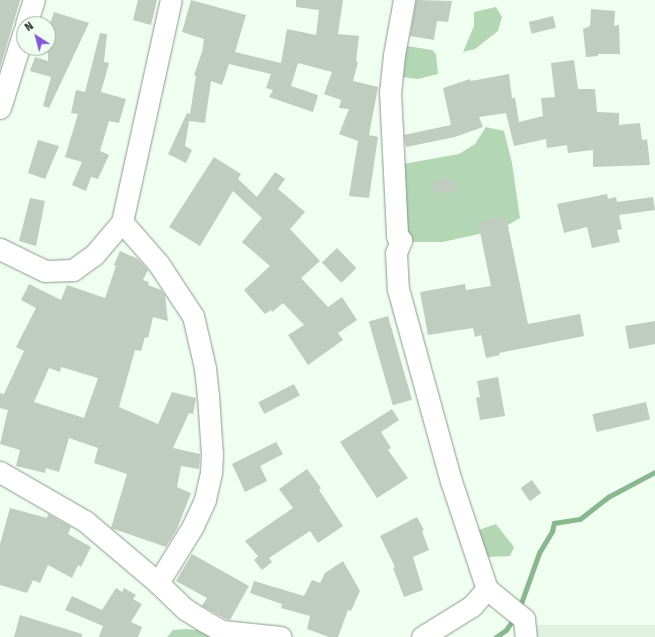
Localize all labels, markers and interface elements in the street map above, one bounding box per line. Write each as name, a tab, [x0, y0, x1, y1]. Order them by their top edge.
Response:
north arrow	[16, 16, 56, 56]
text: N	[22, 19, 36, 34]

